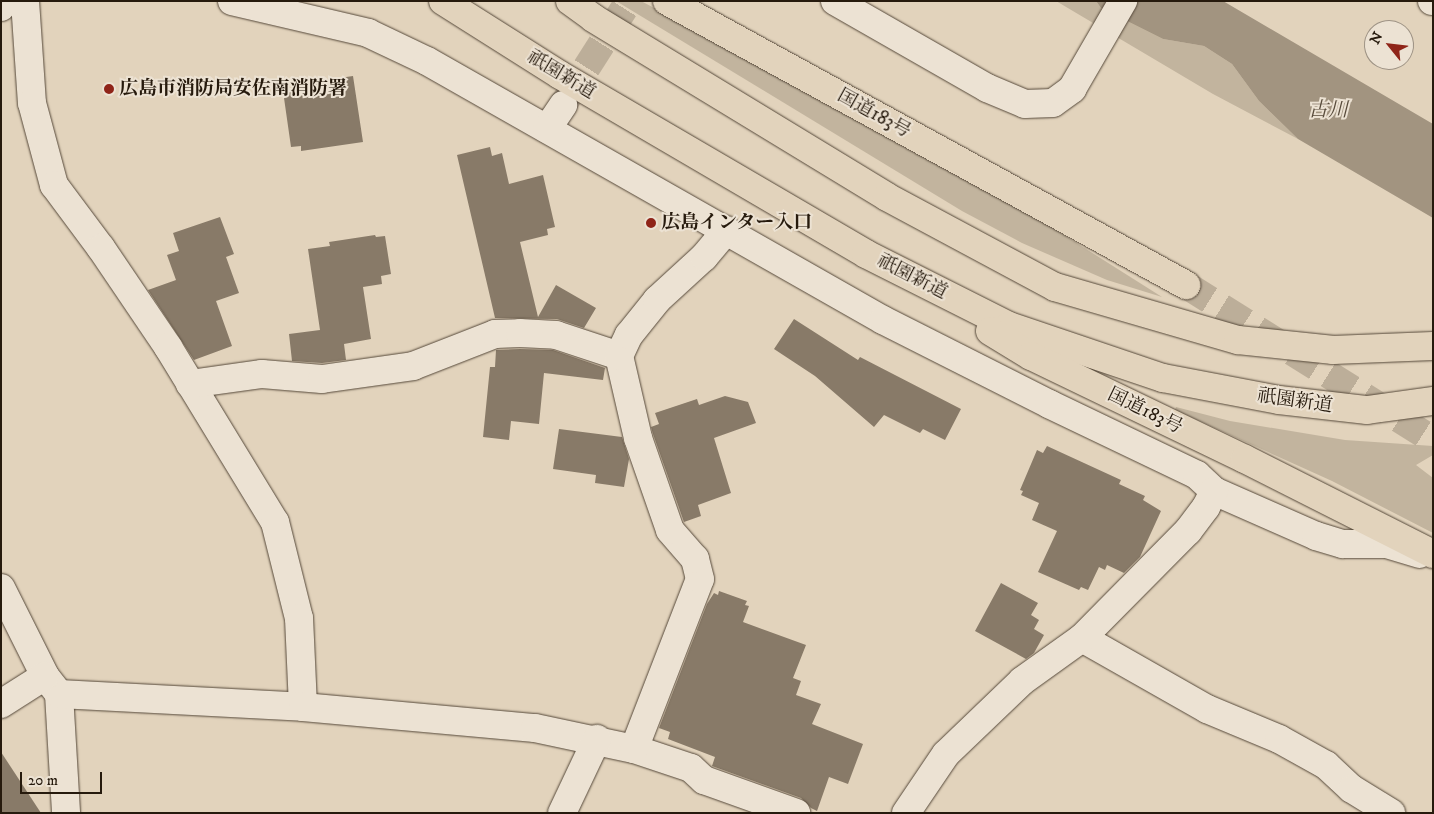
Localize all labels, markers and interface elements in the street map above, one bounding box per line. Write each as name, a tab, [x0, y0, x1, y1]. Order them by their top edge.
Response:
north arrow	[1364, 20, 1414, 70]
text: N	[1366, 29, 1387, 48]
street label: 祇園新道	[523, 46, 599, 104]
place label: 広島市消防局安佐南消防署	[119, 78, 347, 100]
marker: 広島市消防局安佐南消防署	[103, 83, 115, 95]
street label: 国道183号	[833, 84, 915, 144]
water label: 古川	[1308, 98, 1348, 122]
place label: 広島インター入口	[661, 212, 813, 234]
marker: 広島インター入口	[645, 217, 657, 229]
street label: 祇園新道	[873, 250, 951, 304]
street label: 国道183号	[1104, 383, 1186, 439]
street label: 祇園新道	[1256, 384, 1334, 418]
scale bar	[22, 762, 105, 794]
text: 20 m	[28, 771, 58, 790]

